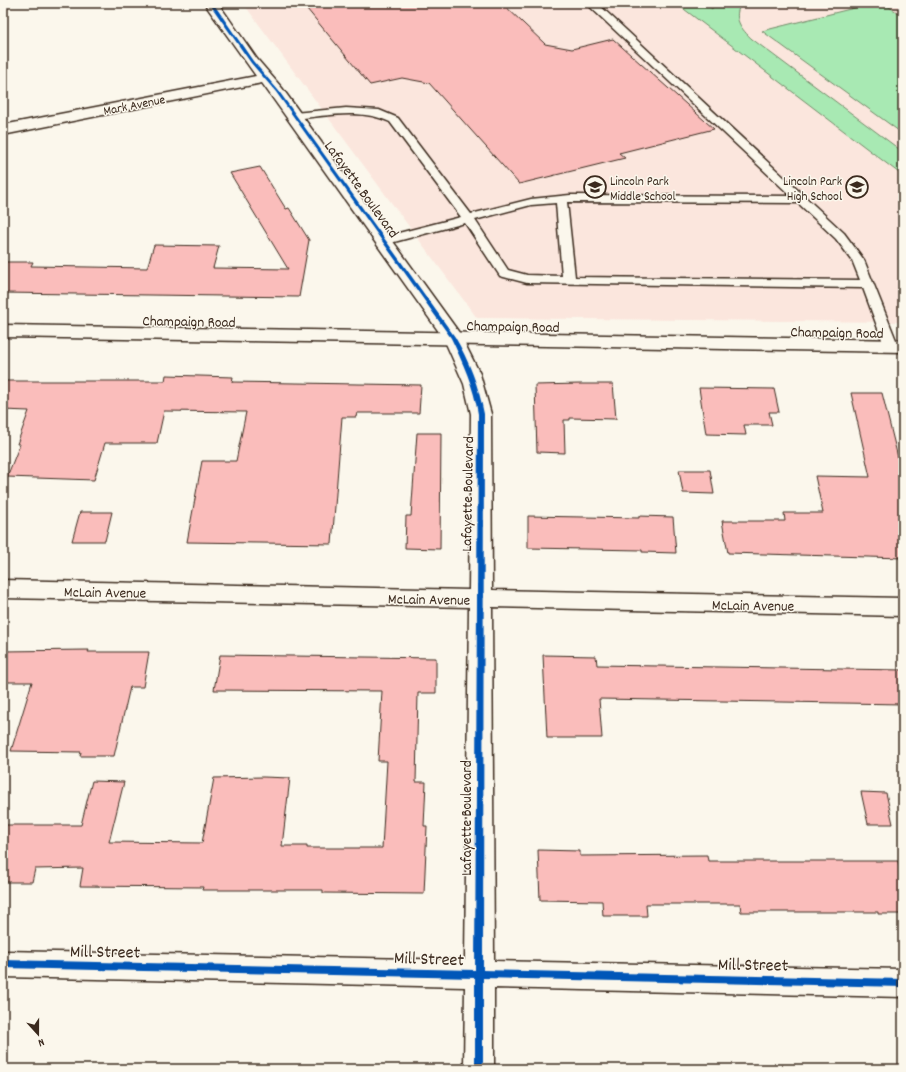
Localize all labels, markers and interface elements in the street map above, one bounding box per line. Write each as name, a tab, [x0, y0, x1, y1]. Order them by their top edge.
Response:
street label: Mark Avenue	[102, 91, 167, 122]
street label: Lafayette Boulevard	[318, 137, 403, 243]
place label: Lincoln Park Middle School	[610, 173, 676, 207]
place label: Lincoln Park High School	[783, 173, 842, 207]
school or university icon: Lincoln Park Middle School	[582, 174, 608, 200]
school or university icon: Lincoln Park High School	[844, 174, 870, 200]
street label: Champaign Road	[142, 311, 236, 335]
street label: Champaign Road	[466, 316, 560, 340]
street label: Champaign Road	[790, 322, 884, 346]
street label: Lafayette Boulevard	[457, 436, 481, 552]
street label: McLain Avenue	[64, 582, 147, 606]
street label: McLain Avenue	[388, 589, 471, 613]
street label: McLain Avenue	[712, 595, 795, 619]
street label: Lafayette Boulevard	[457, 760, 479, 876]
street label: Mill Street	[70, 940, 141, 967]
street label: Mill Street	[393, 947, 465, 974]
street label: Mill Street	[718, 953, 789, 980]
north arrow	[18, 1014, 58, 1054]
text: N	[35, 1033, 46, 1050]

